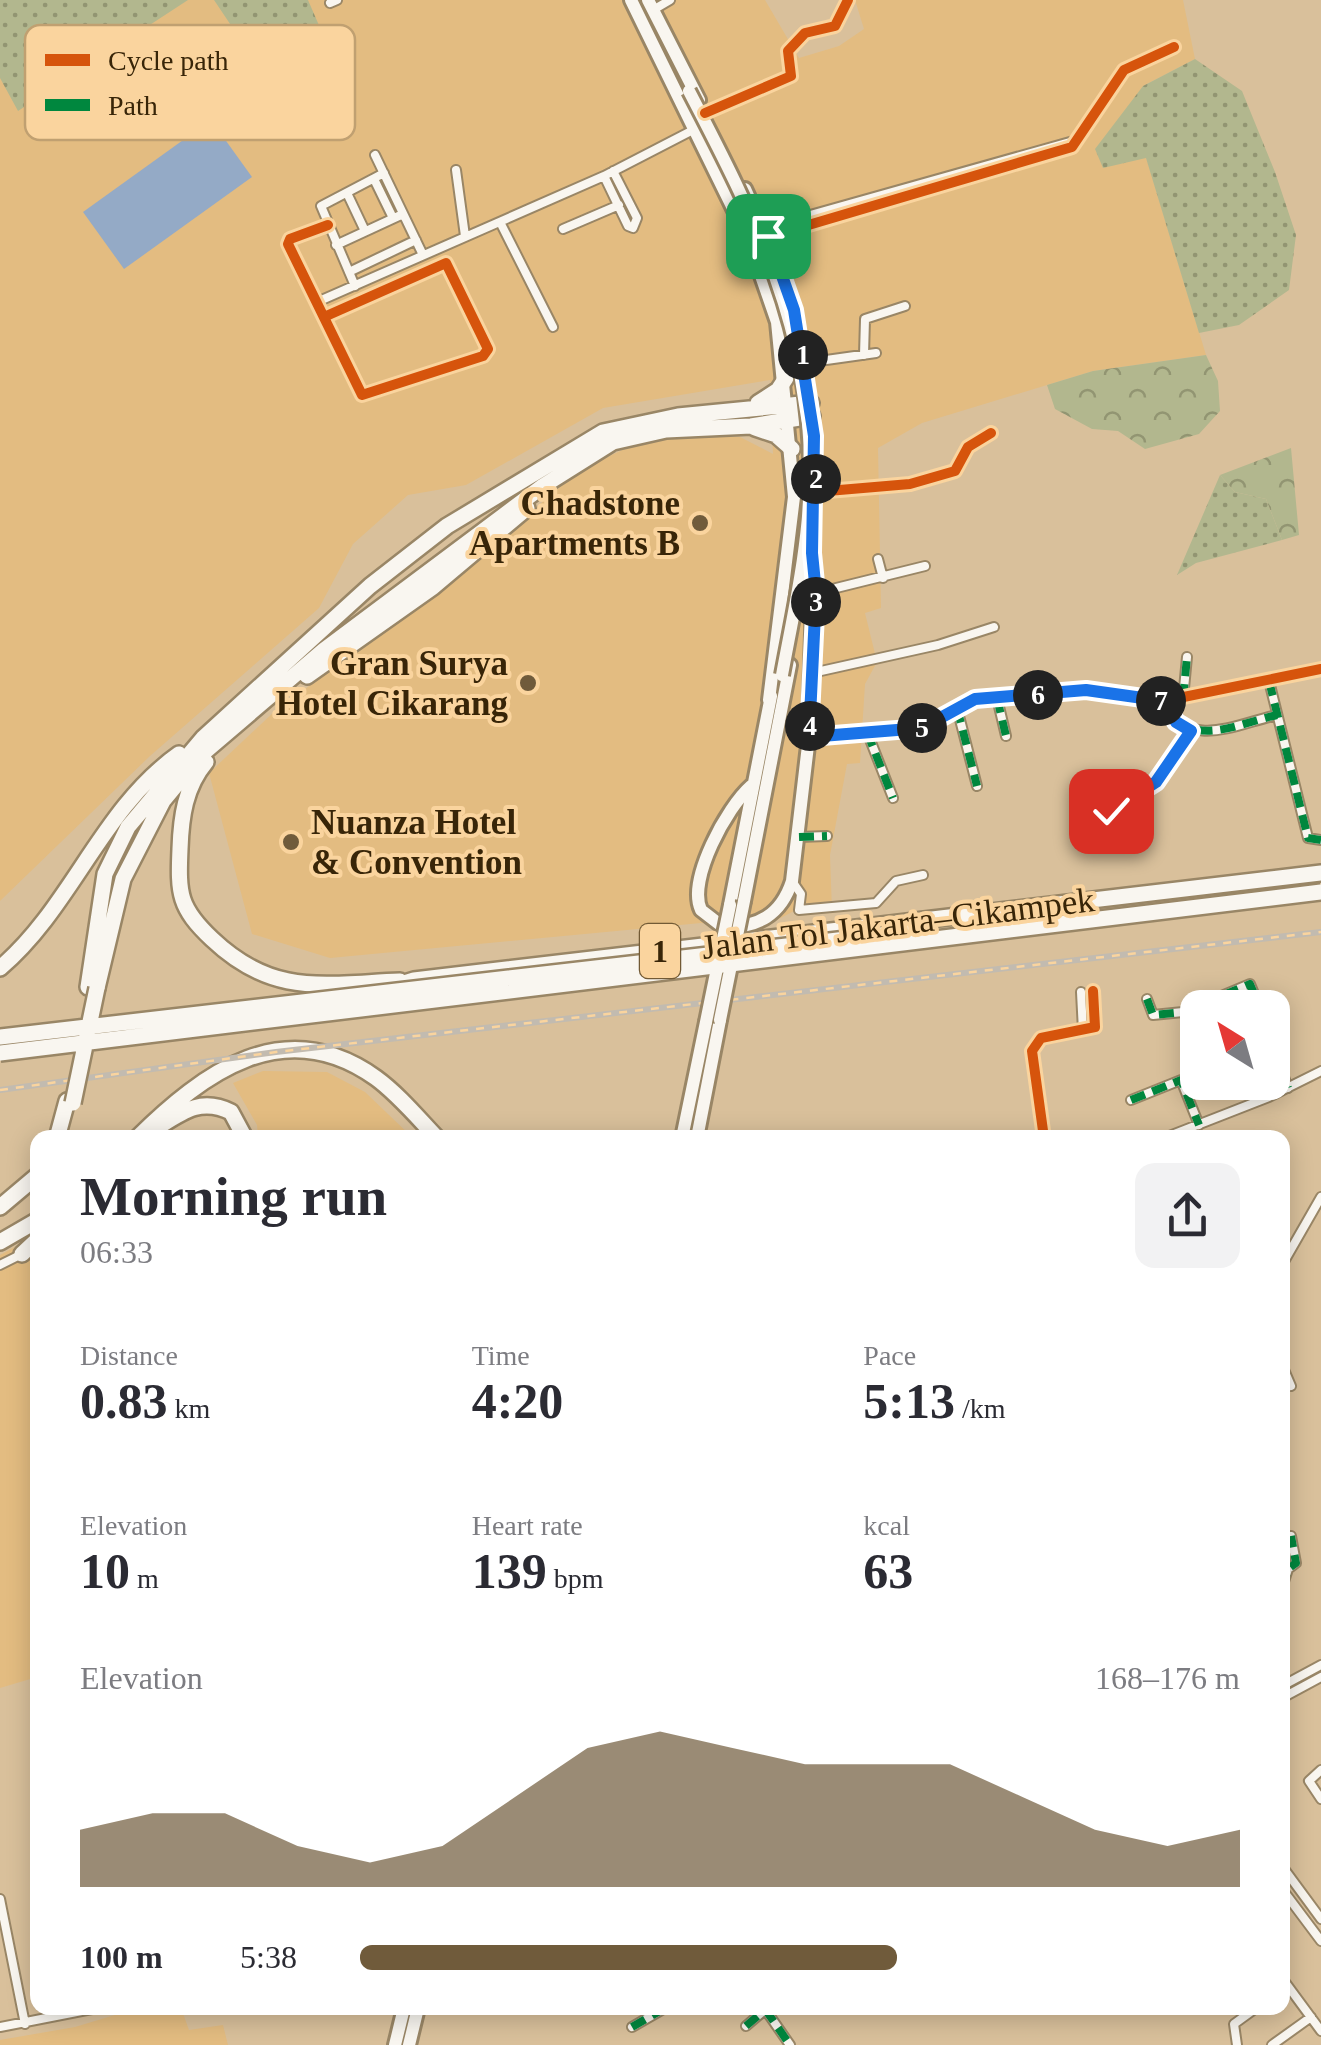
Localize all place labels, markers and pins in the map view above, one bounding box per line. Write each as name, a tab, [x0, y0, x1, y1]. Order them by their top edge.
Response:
pin	[726, 194, 811, 279]
pin: 1	[778, 330, 828, 380]
pin: 2	[791, 454, 841, 504]
place label: Chadstone Apartments B	[469, 484, 680, 563]
marker: Chadstone Apartments B	[689, 512, 711, 534]
pin: 3	[791, 577, 841, 627]
place label: Gran Surya Hotel Cikarang	[276, 644, 508, 723]
pin: 6	[1013, 670, 1063, 720]
marker: Gran Surya Hotel Cikarang	[517, 672, 539, 694]
pin: 7	[1136, 676, 1186, 726]
pin: 4	[785, 701, 835, 751]
pin: 5	[897, 703, 947, 753]
pin	[1069, 769, 1154, 854]
place label: Nuanza Hotel & Convention	[311, 803, 522, 882]
marker: Nuanza Hotel & Convention	[280, 831, 302, 853]

